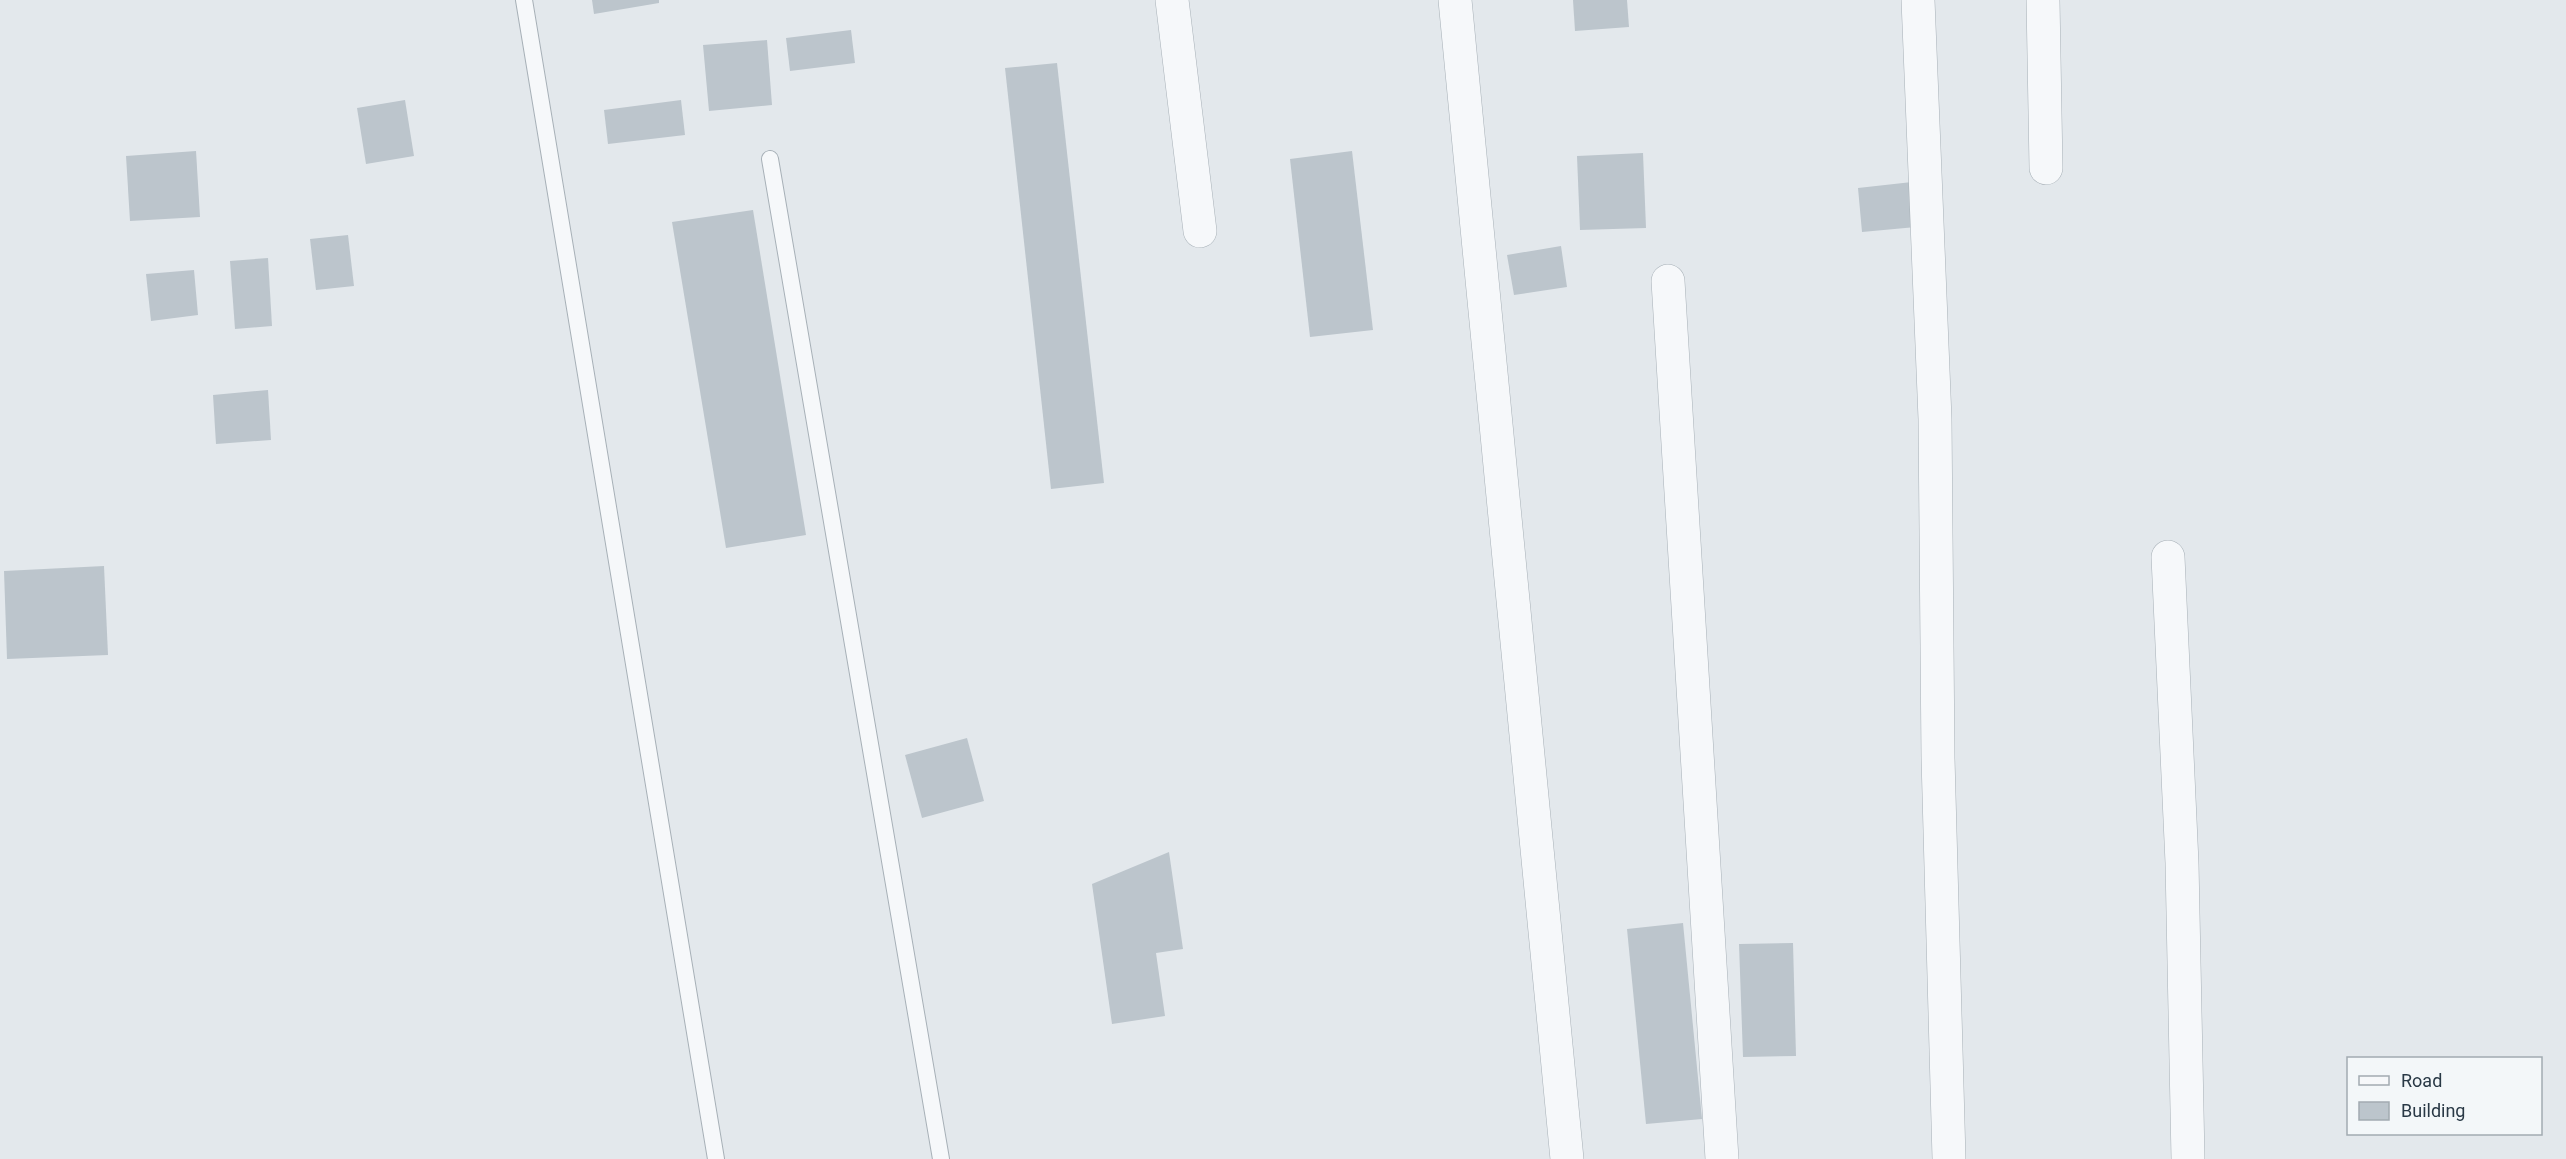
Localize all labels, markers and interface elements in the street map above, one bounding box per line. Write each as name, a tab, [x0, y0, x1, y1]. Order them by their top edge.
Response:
legend	[2347, 1057, 2542, 1135]
text: Road	[2401, 1070, 2442, 1091]
text: Building	[2401, 1100, 2465, 1121]

